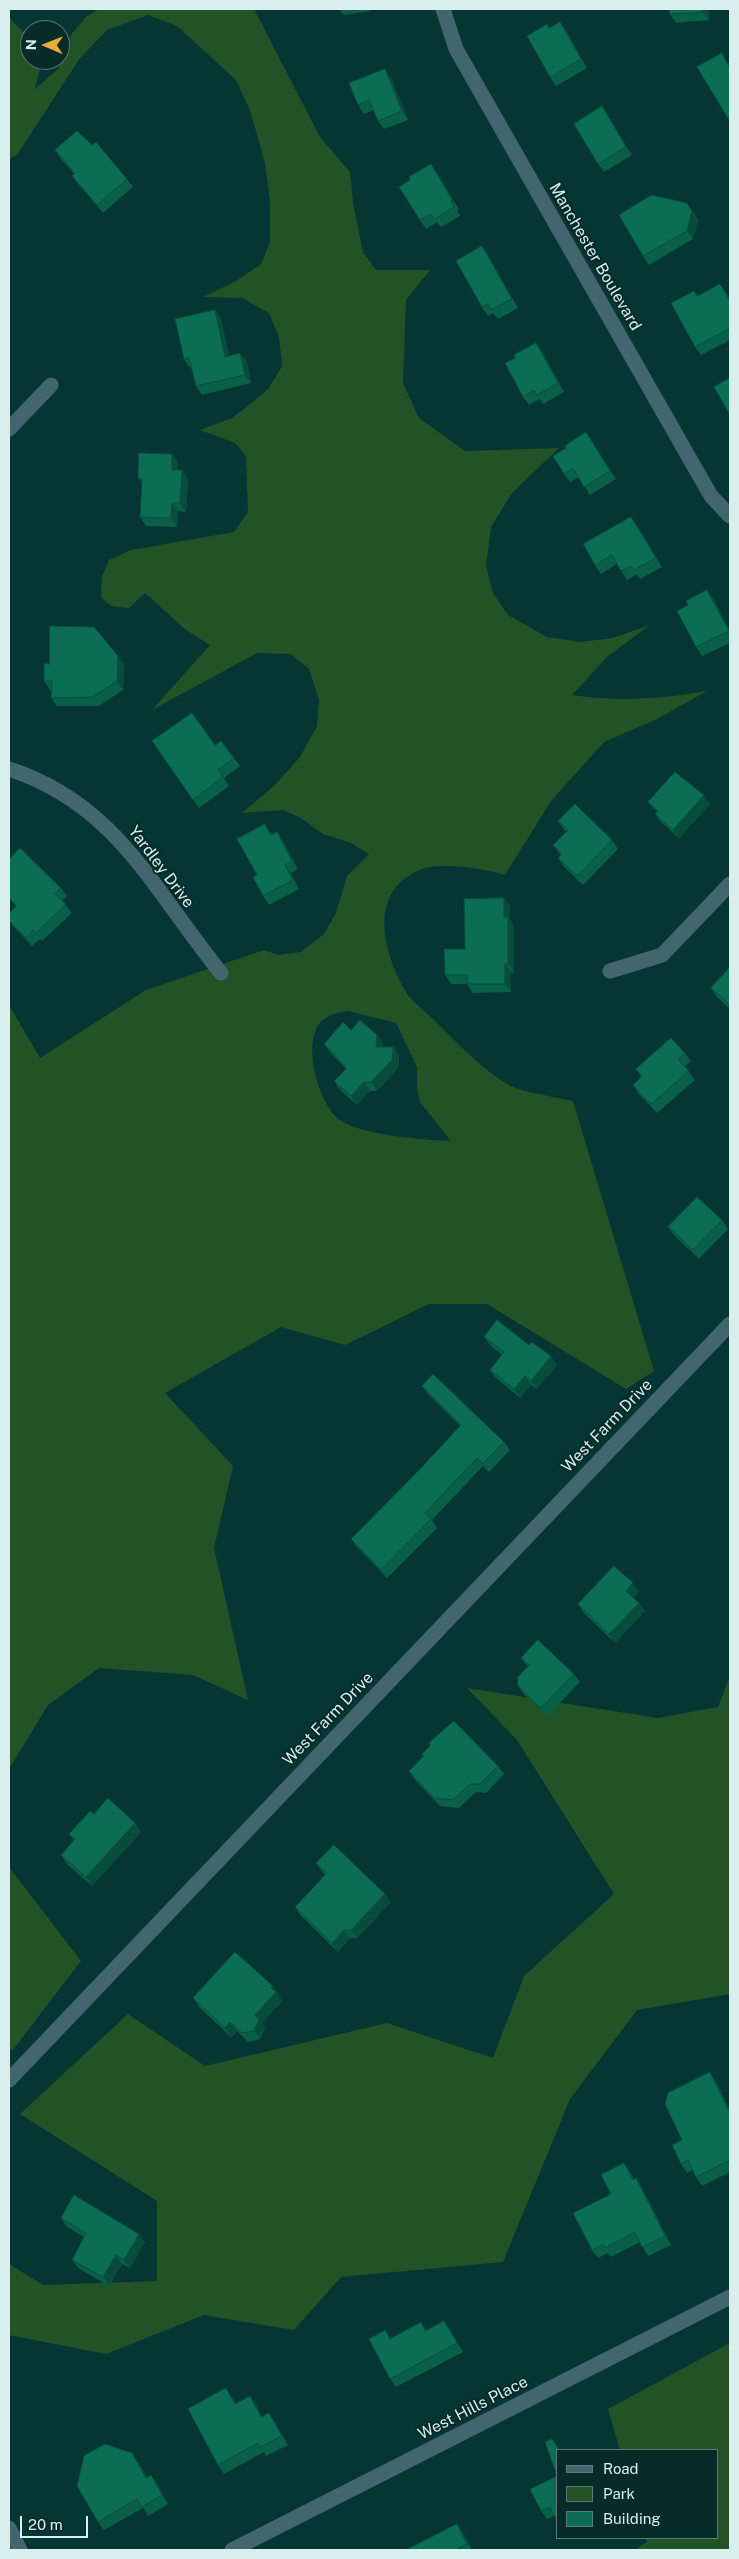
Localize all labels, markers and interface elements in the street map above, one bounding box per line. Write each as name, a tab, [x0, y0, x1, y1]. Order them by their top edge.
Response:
north arrow	[20, 20, 70, 70]
text: N	[23, 39, 39, 50]
street label: Manchester Boulevard	[545, 180, 645, 334]
street label: Yardley Drive	[124, 822, 198, 912]
street label: West Farm Drive	[558, 1375, 656, 1477]
street label: West Farm Drive	[279, 1668, 377, 1770]
street label: West Hills Place	[415, 2372, 531, 2444]
legend	[556, 2449, 719, 2539]
text: Road	[603, 2460, 639, 2477]
text: Park	[603, 2485, 635, 2502]
scale bar	[22, 2506, 90, 2538]
text: Building	[603, 2510, 661, 2527]
text: 20 m	[28, 2516, 63, 2533]

